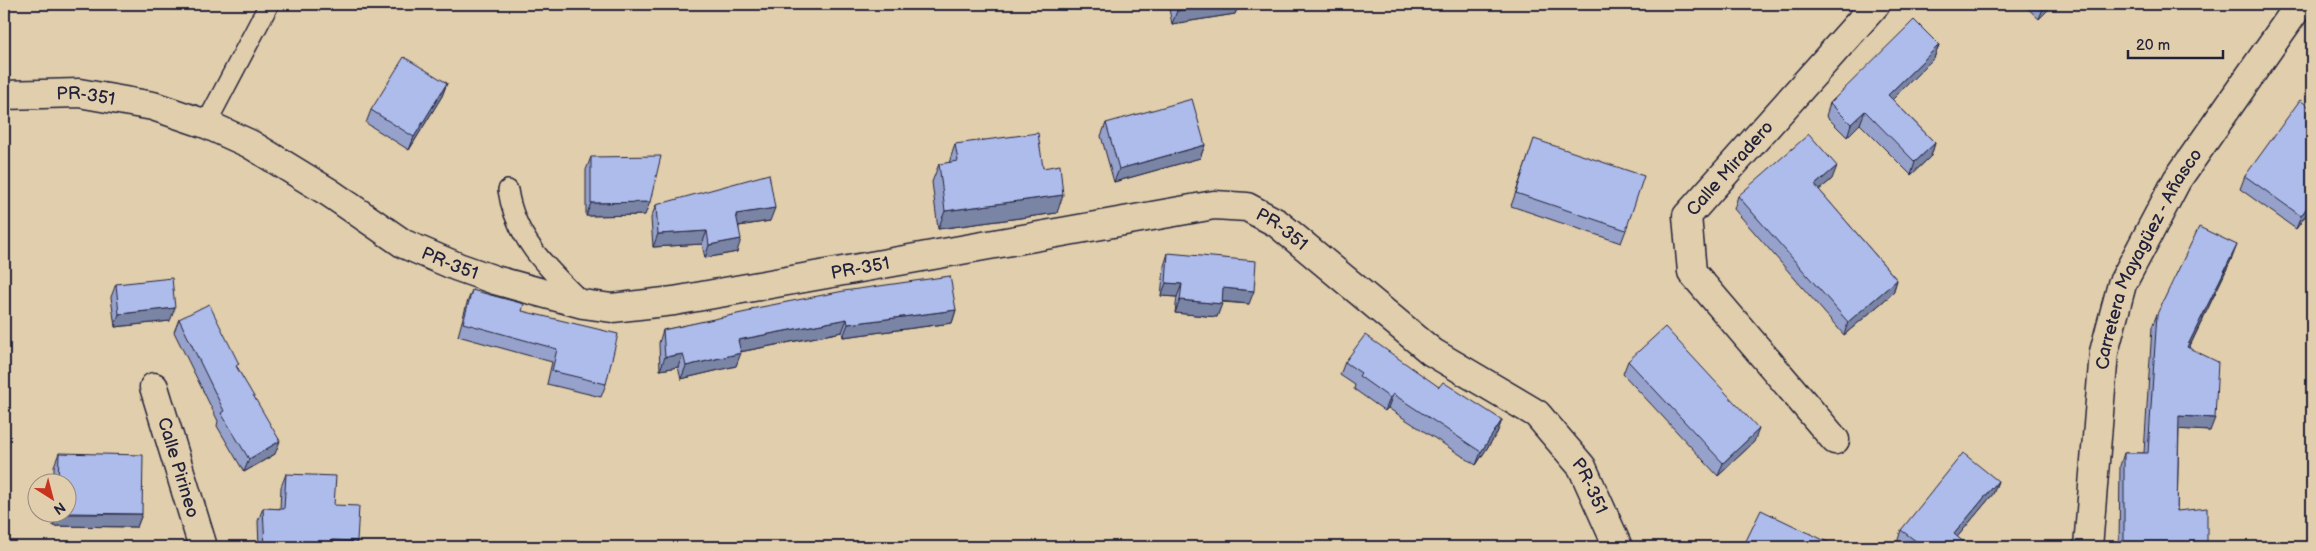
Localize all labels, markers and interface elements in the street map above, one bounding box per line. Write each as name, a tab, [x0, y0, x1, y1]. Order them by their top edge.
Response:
scale bar	[2128, 28, 2224, 60]
text: 20 m	[2136, 36, 2170, 55]
street label: PR-351	[56, 83, 117, 110]
street label: Calle Miradero	[1682, 117, 1778, 220]
street label: Carretera Mayagüez - Añasco	[2093, 145, 2207, 370]
street label: PR-351	[1252, 204, 1312, 255]
street label: PR-351	[418, 243, 481, 284]
street label: PR-351	[829, 253, 891, 284]
street label: Calle Pirineo	[153, 415, 203, 520]
street label: PR-351	[1568, 454, 1612, 517]
north arrow	[28, 474, 78, 524]
text: N	[50, 498, 69, 518]

